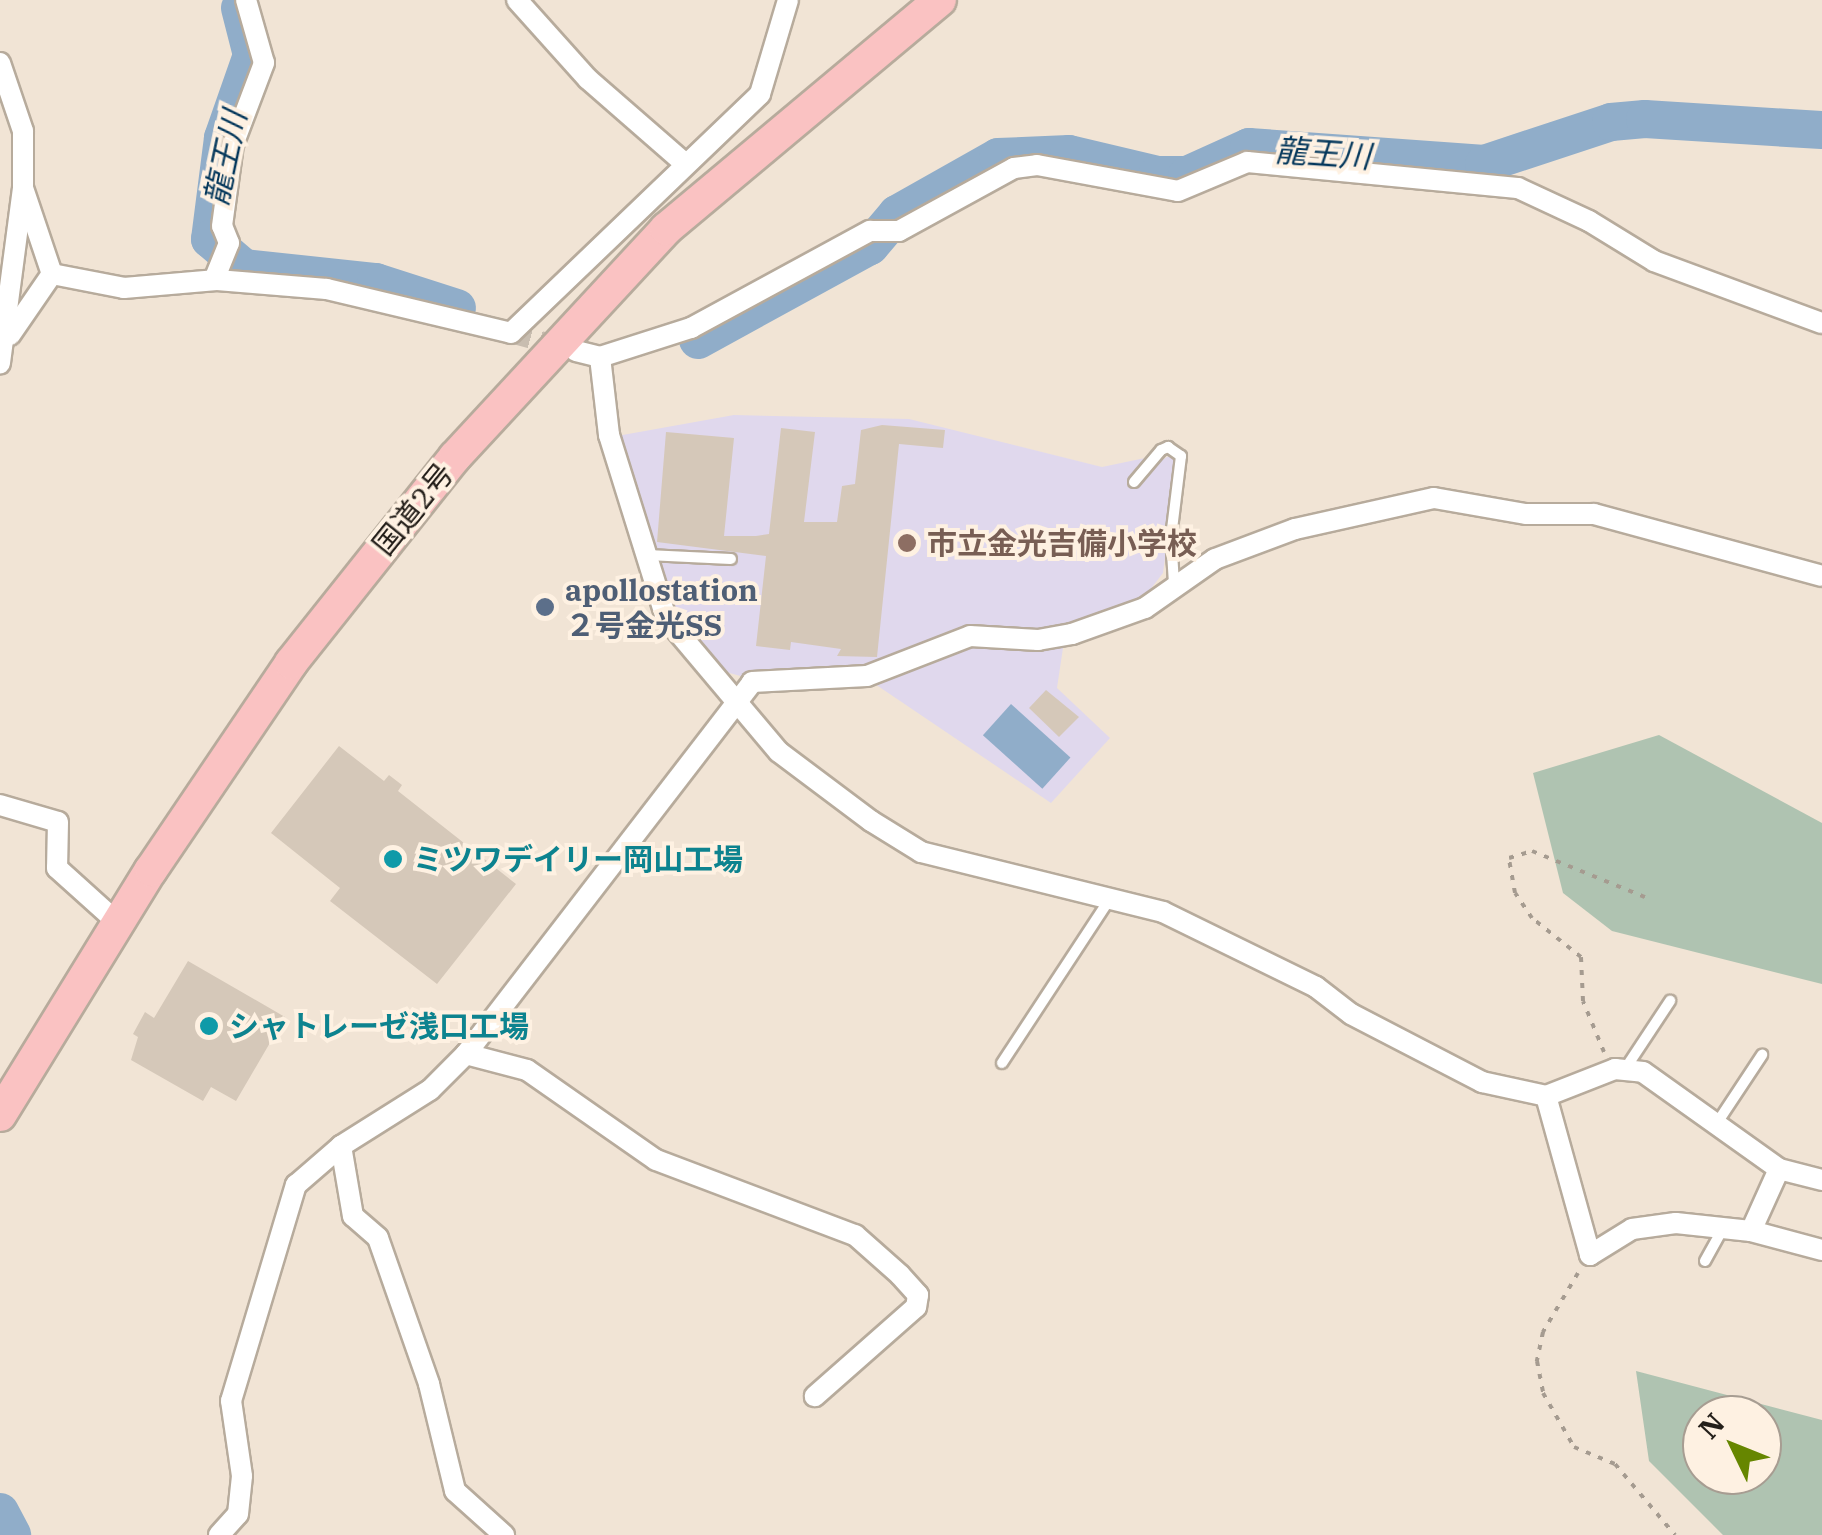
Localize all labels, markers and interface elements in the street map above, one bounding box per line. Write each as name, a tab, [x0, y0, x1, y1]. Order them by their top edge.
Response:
water label: 龍王川	[196, 107, 254, 209]
water label: 龍王川	[1274, 130, 1372, 176]
street label: 国道2号	[365, 456, 461, 562]
place label: 市立金光吉備小学校	[927, 525, 1197, 561]
marker: 市立金光吉備小学校	[896, 532, 918, 554]
place label: apollostation ２号金光SS	[565, 572, 758, 642]
marker: apollostation ２号金光SS	[534, 596, 556, 618]
place label: ミツワデイリー岡山工場	[413, 841, 743, 877]
marker: ミツワデイリー岡山工場	[382, 848, 404, 870]
place label: シャトレーゼ浅口工場	[229, 1008, 529, 1044]
marker: シャトレーゼ浅口工場	[198, 1015, 220, 1037]
north arrow	[1682, 1395, 1782, 1495]
text: N	[1690, 1405, 1732, 1446]

